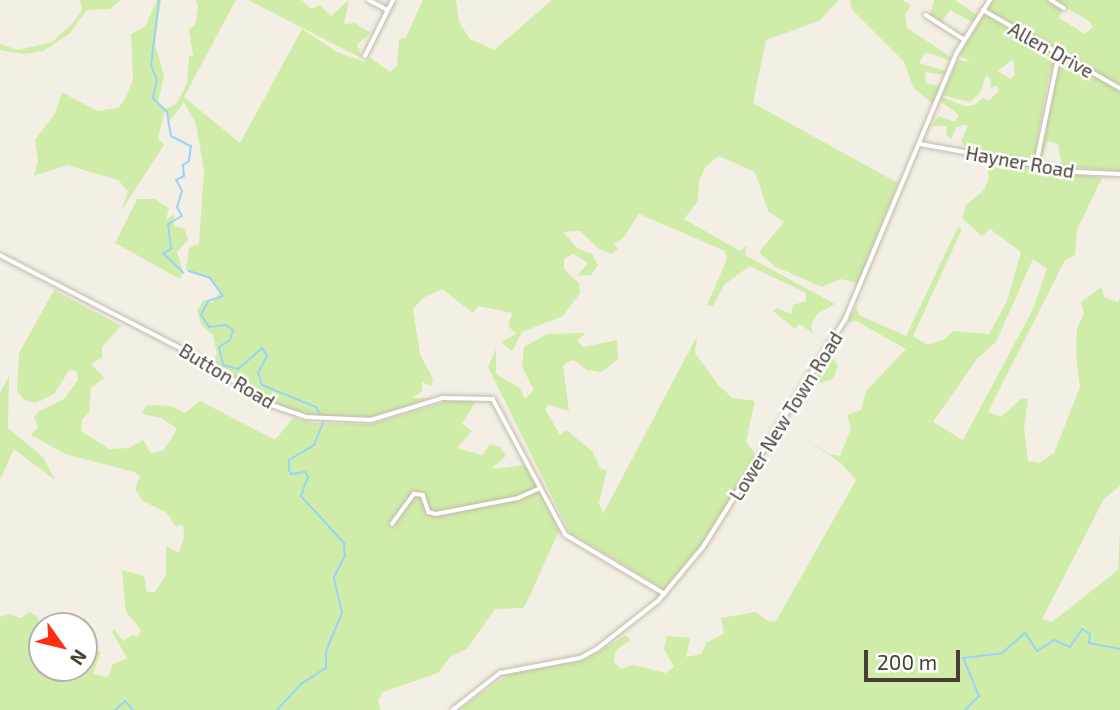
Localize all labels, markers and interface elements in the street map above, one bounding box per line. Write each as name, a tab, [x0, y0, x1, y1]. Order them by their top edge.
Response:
street label: Allen Drive	[1005, 17, 1097, 83]
street label: Hayner Road	[964, 141, 1076, 183]
street label: Lower New Town Road	[724, 327, 848, 505]
street label: Button Road	[175, 339, 279, 413]
north arrow	[28, 612, 98, 682]
scale bar	[868, 636, 964, 680]
text: N	[66, 646, 93, 670]
text: 200 m	[877, 649, 937, 674]

